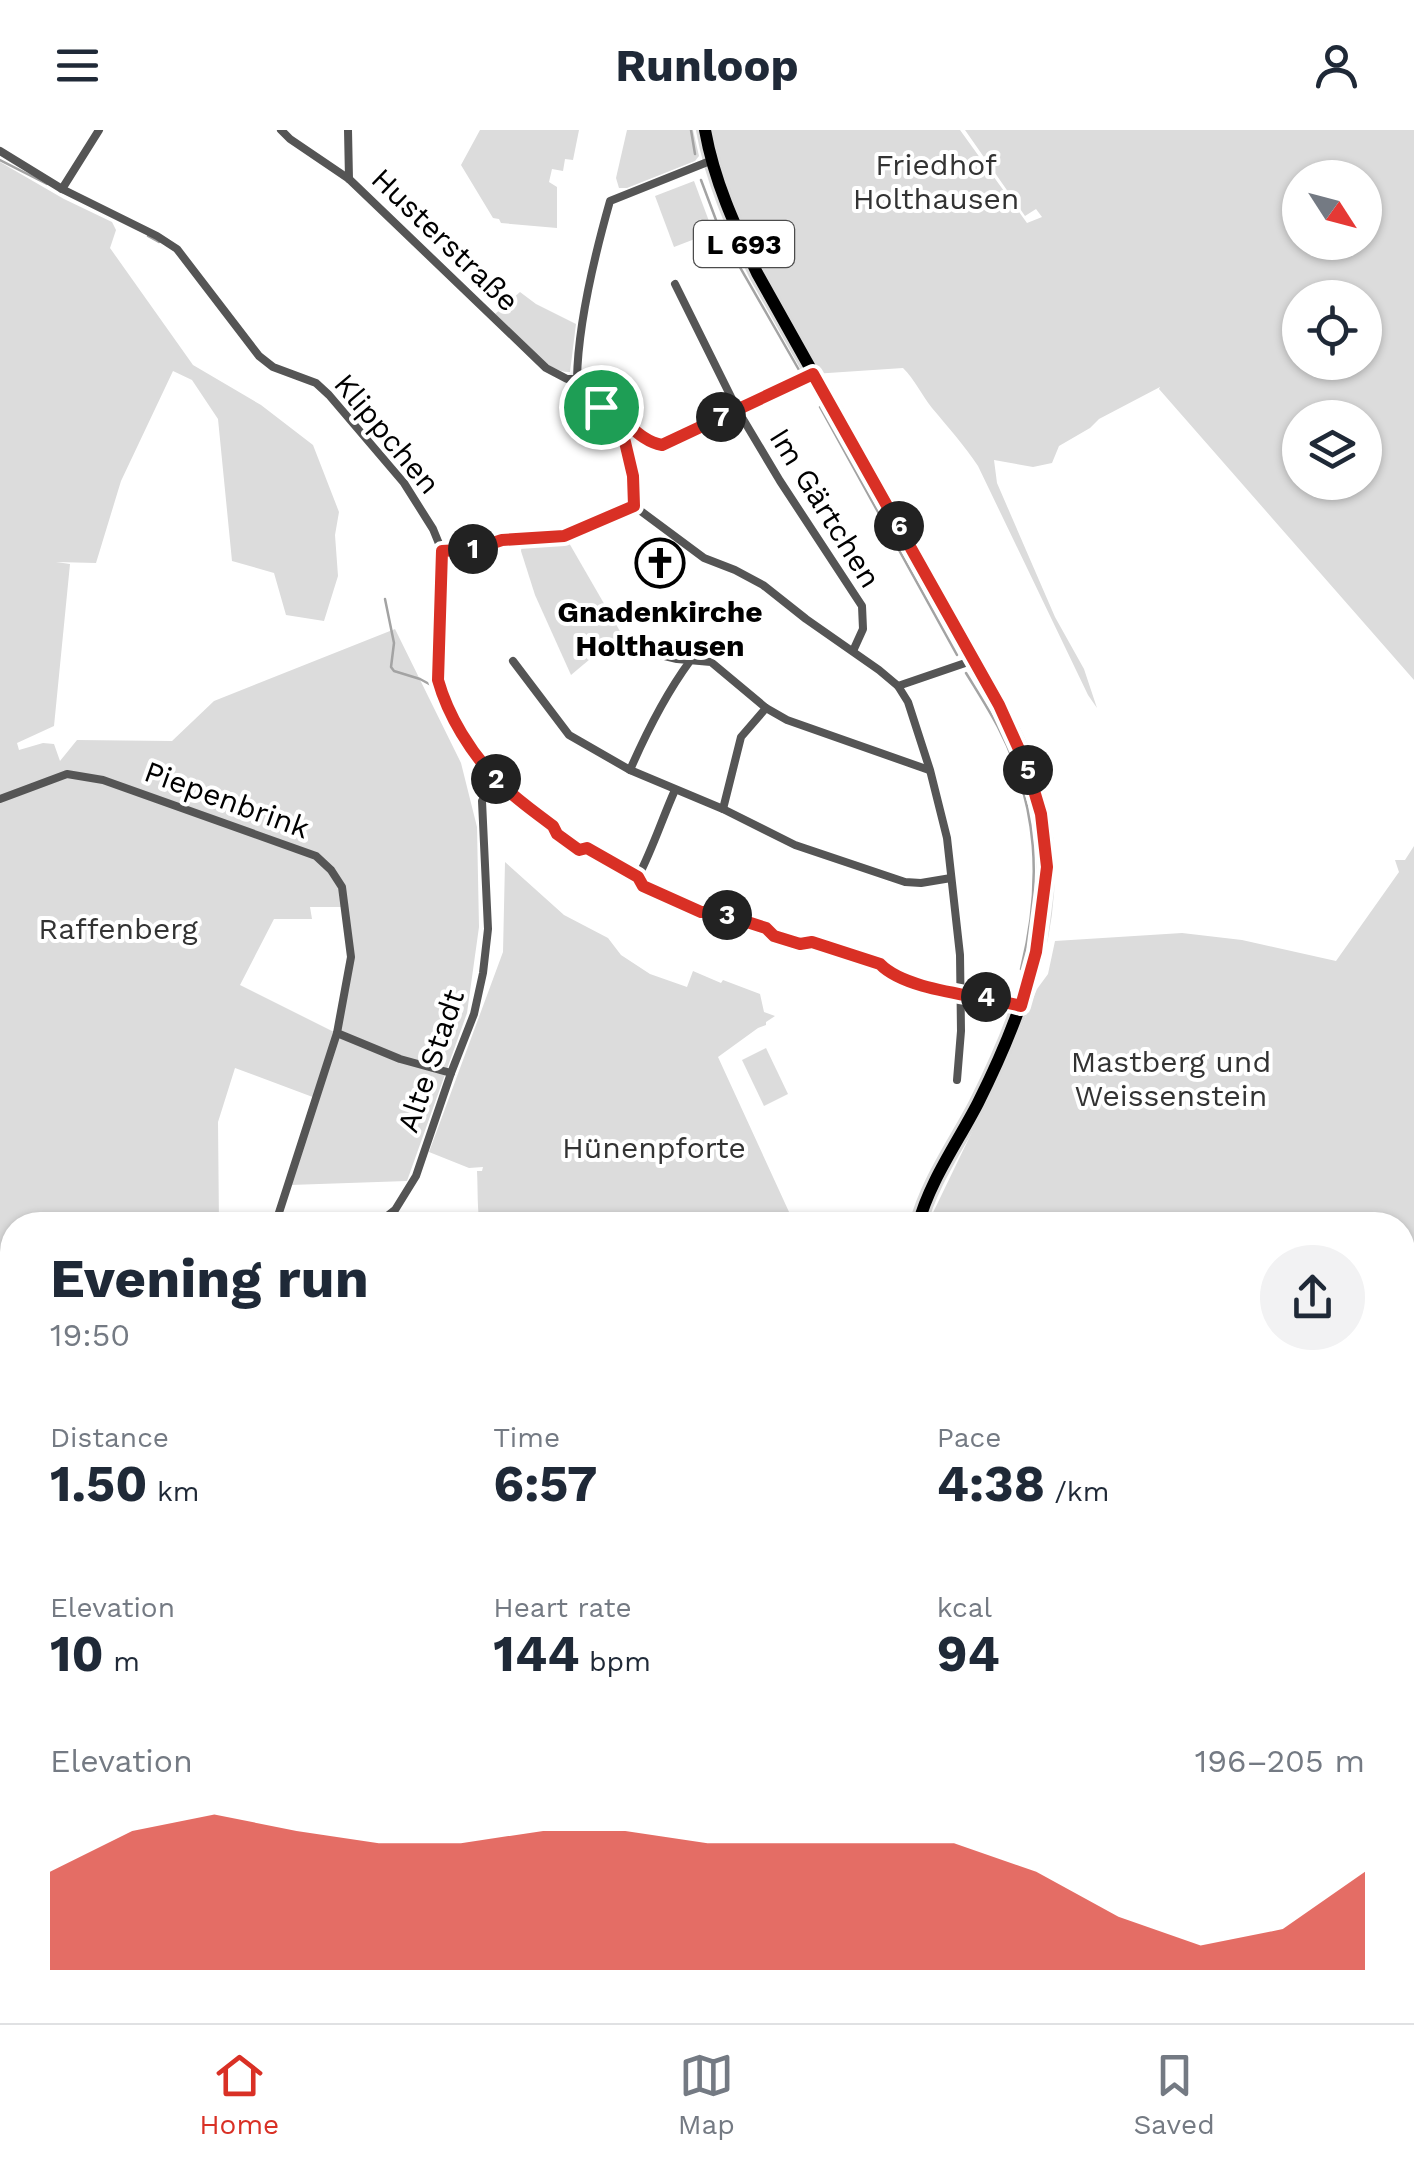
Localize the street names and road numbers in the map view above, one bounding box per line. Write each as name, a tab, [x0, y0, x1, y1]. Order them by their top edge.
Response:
street label: Husterstraße	[365, 161, 526, 318]
road number: L 693	[694, 221, 794, 267]
street label: Klippchen	[327, 367, 448, 501]
street label: Im Gärtchen	[763, 422, 888, 594]
street label: Piepenbrink	[140, 754, 314, 846]
street label: Alte Stadt	[390, 984, 471, 1137]

